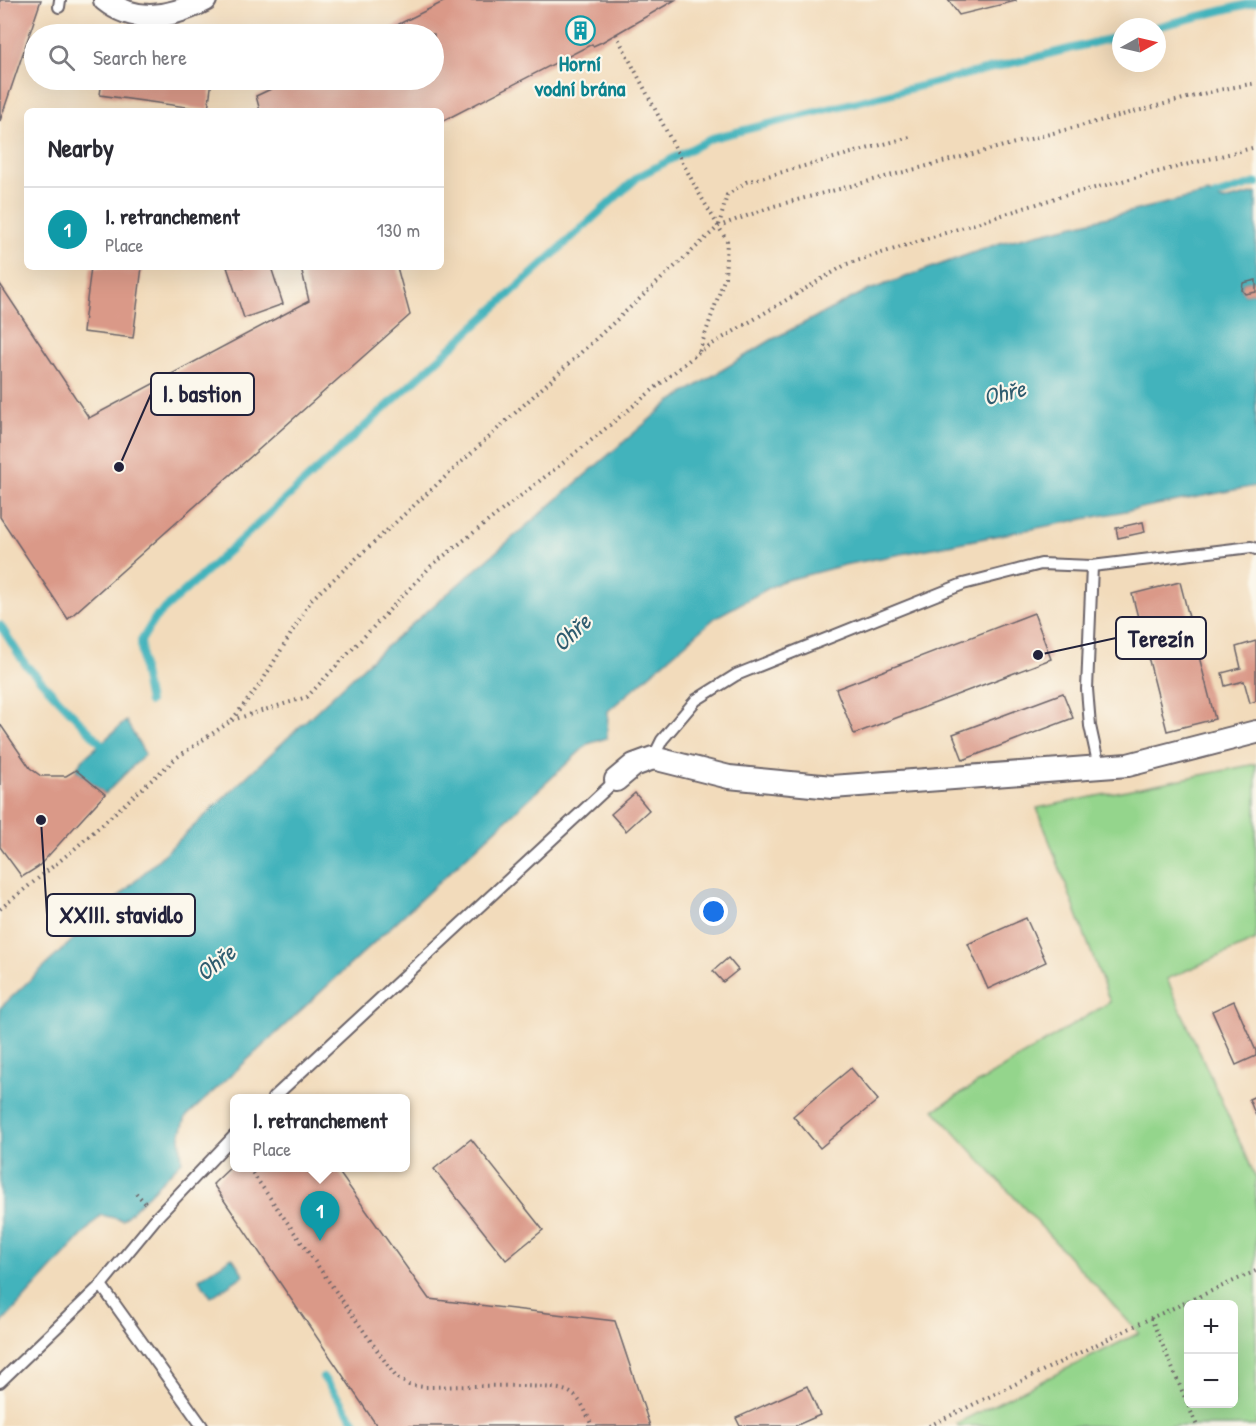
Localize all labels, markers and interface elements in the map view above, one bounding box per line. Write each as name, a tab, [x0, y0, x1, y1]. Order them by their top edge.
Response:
building icon: Horní vodní brána	[564, 15, 596, 47]
north arrow	[1112, 18, 1166, 72]
search box	[24, 24, 444, 90]
icon: search	[45, 41, 78, 74]
text: Search here	[93, 42, 187, 72]
place label: Horní vodní brána	[535, 48, 626, 103]
text: Nearby	[48, 130, 114, 165]
text: I. retranchement	[105, 201, 240, 231]
text: 1	[64, 216, 71, 243]
text: 130 m	[377, 216, 420, 243]
text: Place	[105, 231, 144, 258]
water label: Ohře	[980, 371, 1030, 413]
callout: I. bastion	[151, 373, 254, 415]
text: I. bastion	[163, 377, 242, 409]
water label: Ohře	[545, 605, 598, 658]
callout: Terezín	[1116, 617, 1206, 659]
text: Terezín	[1127, 622, 1194, 654]
callout: XXIII. stavidlo	[47, 894, 195, 936]
your location	[699, 897, 728, 926]
text: XXIII. stavidlo	[59, 898, 183, 930]
water label: Ohře	[189, 935, 243, 988]
popup	[230, 1094, 410, 1172]
text: I. retranchement	[253, 1105, 387, 1135]
text: Place	[253, 1135, 291, 1162]
pin: 1	[300, 1192, 340, 1241]
map controls	[1184, 1300, 1238, 1408]
button: +	[1184, 1300, 1238, 1354]
button: −	[1184, 1354, 1238, 1408]

